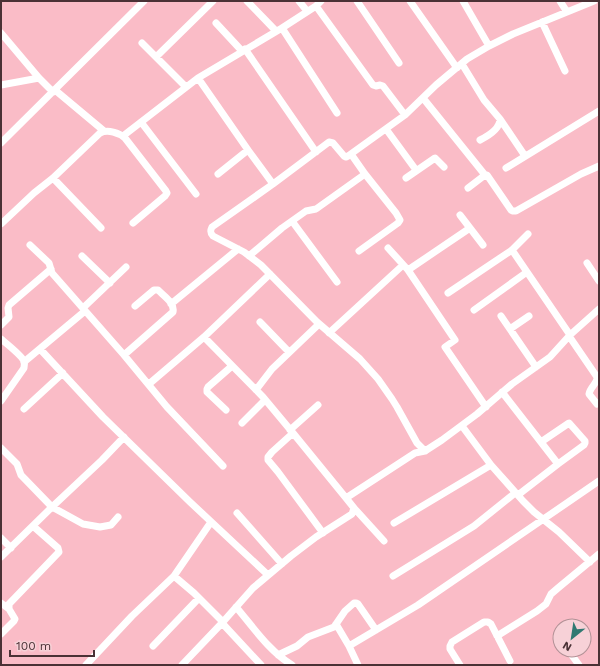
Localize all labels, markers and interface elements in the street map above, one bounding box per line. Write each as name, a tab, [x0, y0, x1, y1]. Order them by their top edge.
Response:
north arrow	[552, 618, 592, 658]
scale bar	[10, 632, 94, 658]
text: 100 m	[16, 639, 51, 653]
text: N	[560, 639, 574, 654]

